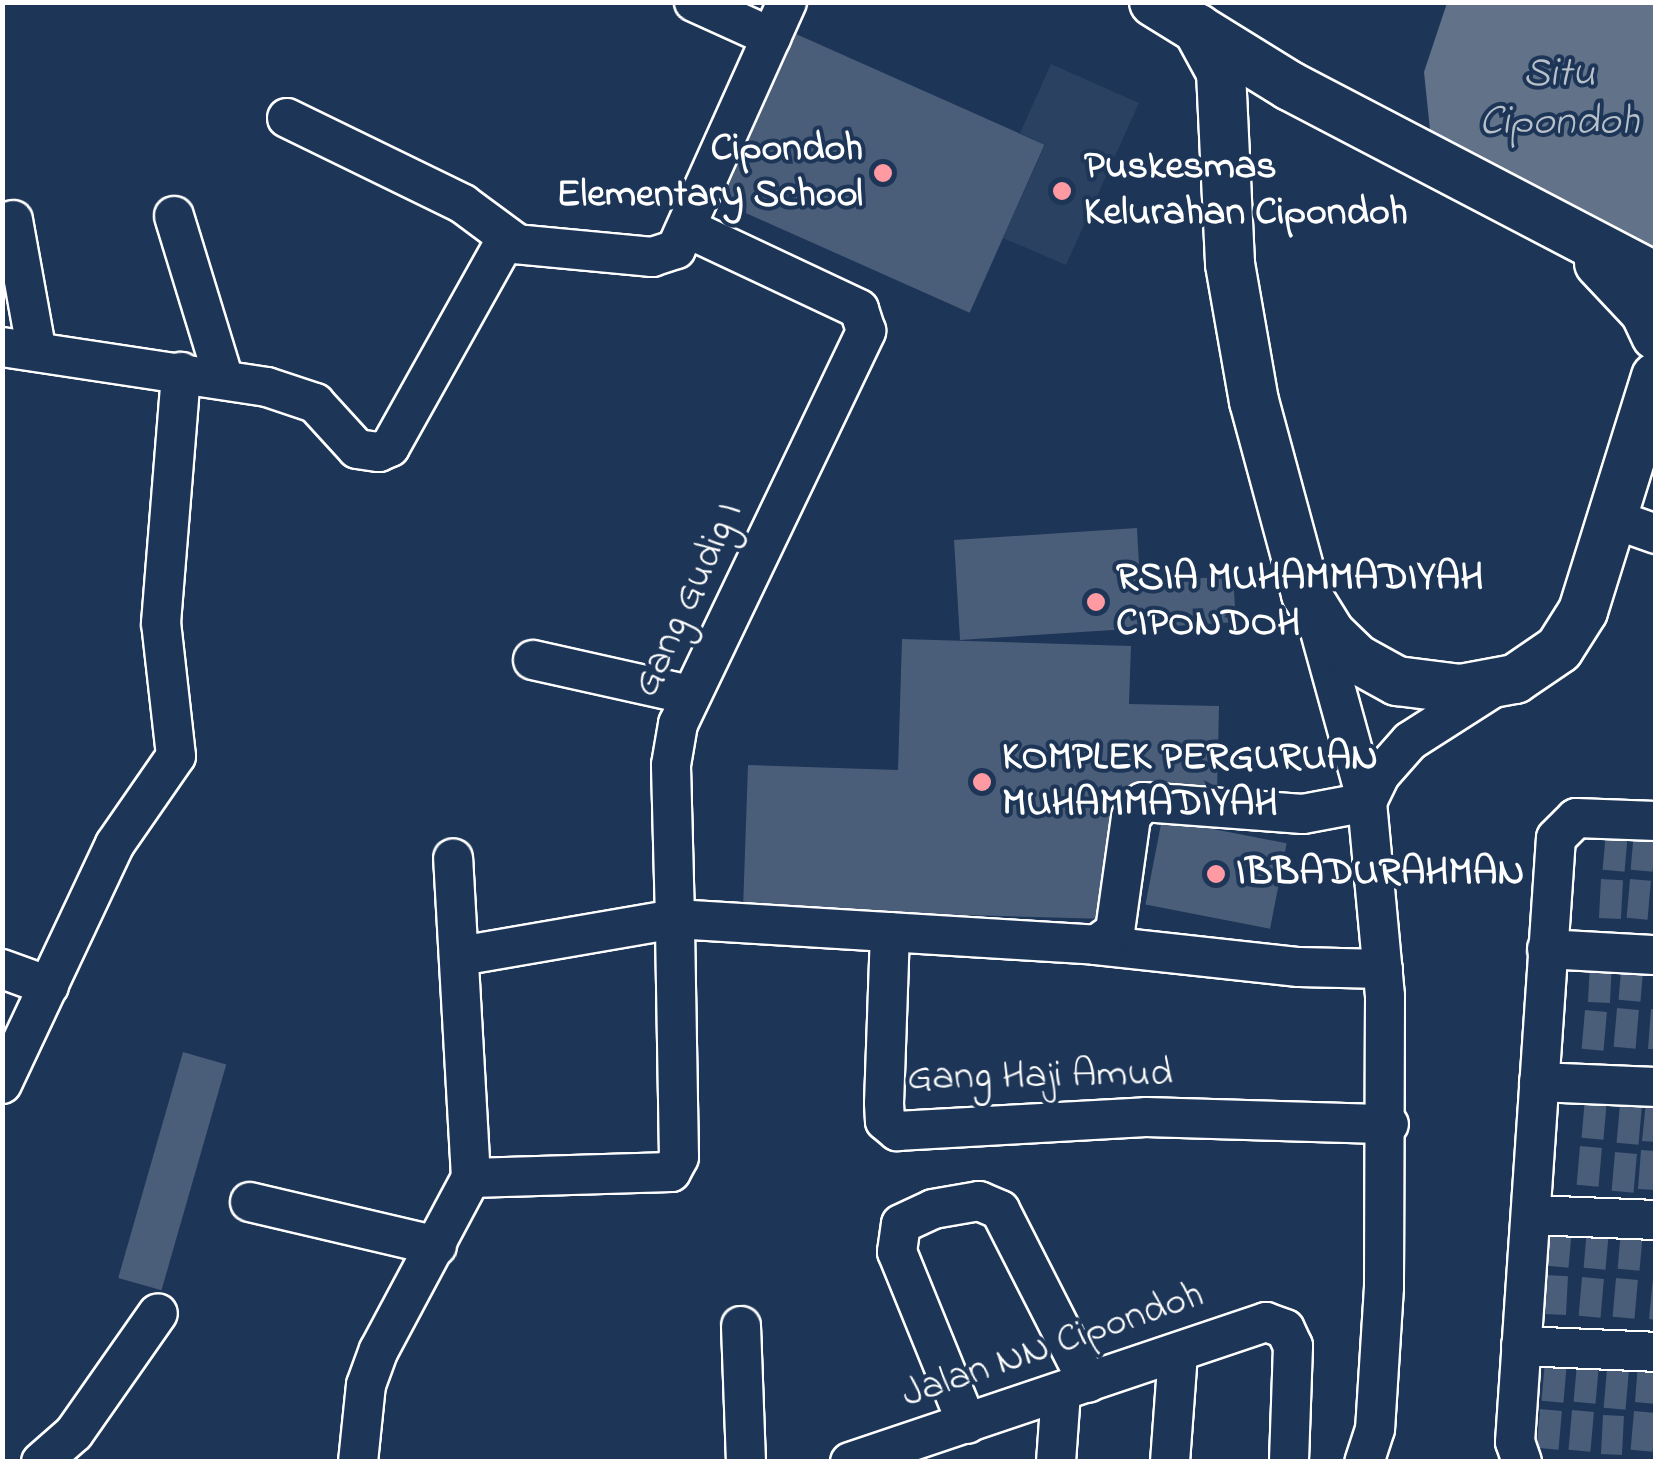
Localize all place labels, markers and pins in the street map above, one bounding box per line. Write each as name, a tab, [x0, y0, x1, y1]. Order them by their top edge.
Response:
place label: Cipondoh Elementary School	[556, 126, 863, 220]
place label: Puskesmas Kelurahan Cipondoh	[1084, 144, 1408, 238]
marker: Cipondoh Elementary School	[872, 162, 894, 184]
marker: Puskesmas Kelurahan Cipondoh	[1049, 178, 1075, 204]
place label: RSIA MUHAMMADIYAH CIPONDOH	[1116, 555, 1483, 649]
marker: RSIA MUHAMMADIYAH CIPONDOH	[1085, 591, 1107, 613]
place label: KOMPLEK PERGURUAN MUHAMMADIYAH	[1002, 735, 1378, 829]
marker: KOMPLEK PERGURUAN MUHAMMADIYAH	[971, 771, 993, 793]
place label: IBBADURAHMAN	[1236, 850, 1524, 898]
marker: IBBADURAHMAN	[1205, 863, 1227, 885]

